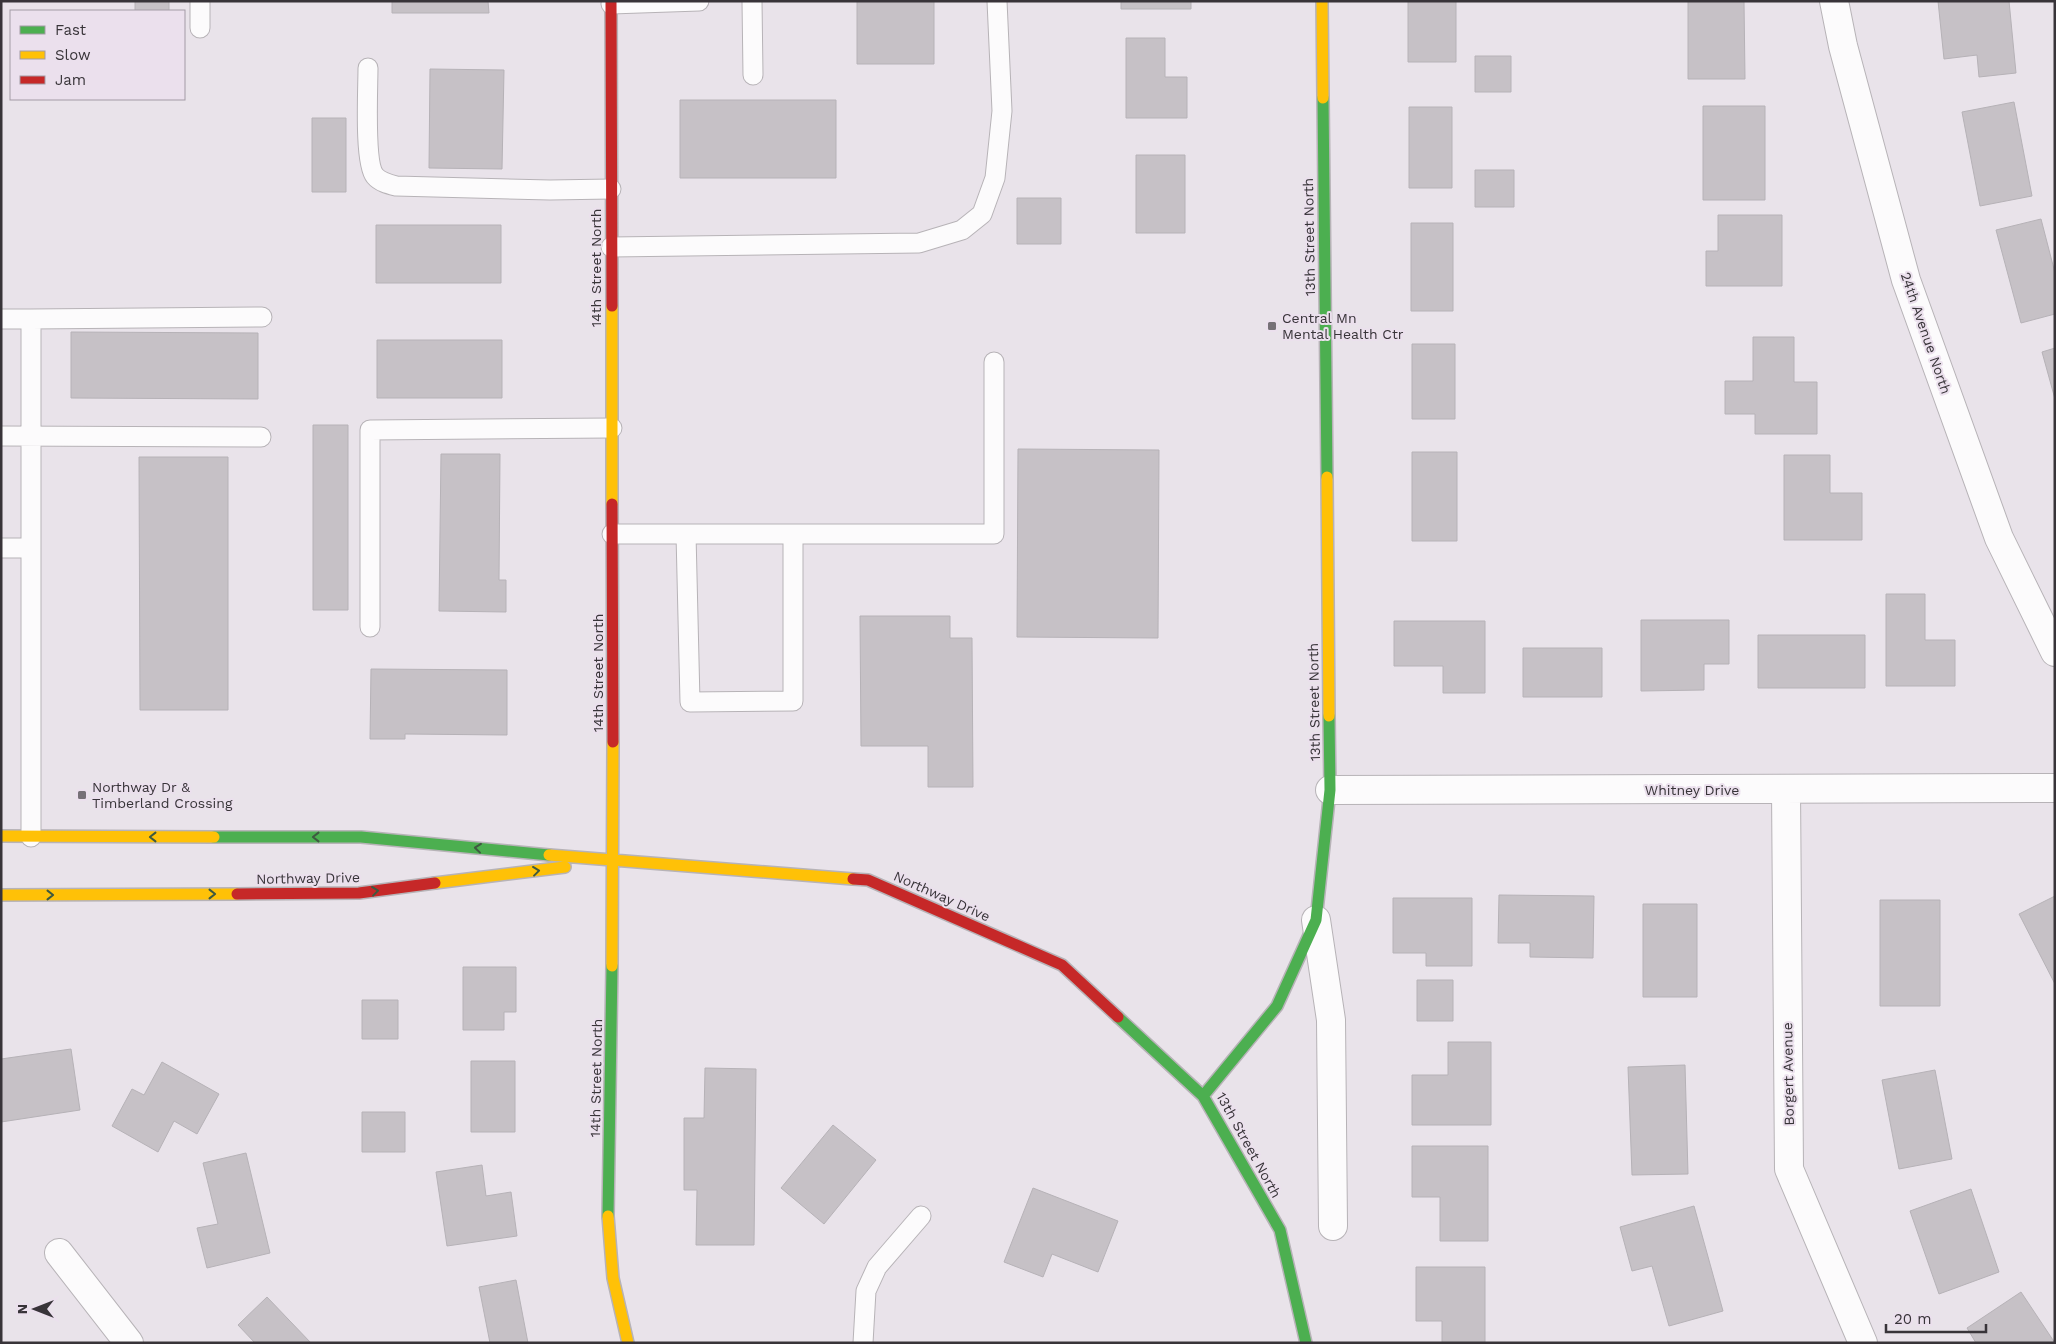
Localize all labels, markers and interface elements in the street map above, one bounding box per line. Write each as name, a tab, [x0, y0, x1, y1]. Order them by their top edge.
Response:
legend	[10, 10, 185, 100]
text: Fast	[55, 21, 87, 39]
text: Slow	[55, 46, 91, 64]
text: Jam	[55, 71, 86, 89]
street label: 13th Street North	[1300, 178, 1318, 296]
street label: 14th Street North	[588, 209, 604, 327]
street label: 24th Avenue North	[1898, 270, 1954, 396]
place label: Central Mn Mental Health Ctr	[1282, 310, 1404, 342]
marker: Central Mn Mental Health Ctr	[1266, 320, 1278, 332]
street label: 14th Street North	[590, 614, 606, 732]
street label: 13th Street North	[1305, 643, 1323, 761]
place label: Northway Dr & Timberland Crossing	[92, 779, 233, 811]
street label: Whitney Drive	[1645, 782, 1739, 798]
marker: Northway Dr & Timberland Crossing	[76, 789, 88, 801]
one-way arrow	[149, 832, 156, 842]
one-way arrow	[311, 832, 319, 842]
one-way arrow	[473, 843, 481, 854]
one-way arrow	[532, 866, 540, 877]
street label: Northway Drive	[891, 868, 993, 924]
street label: Northway Drive	[256, 869, 360, 887]
one-way arrow	[371, 886, 379, 897]
one-way arrow	[209, 889, 217, 899]
one-way arrow	[46, 890, 54, 900]
street label: 14th Street North	[587, 1019, 605, 1137]
street label: Borgert Avenue	[1779, 1022, 1797, 1126]
street label: 13th Street North	[1213, 1089, 1285, 1201]
north arrow	[10, 1284, 60, 1334]
scale bar	[1886, 1302, 1986, 1334]
text: N	[14, 1304, 30, 1314]
text: 20 m	[1894, 1310, 1932, 1328]

